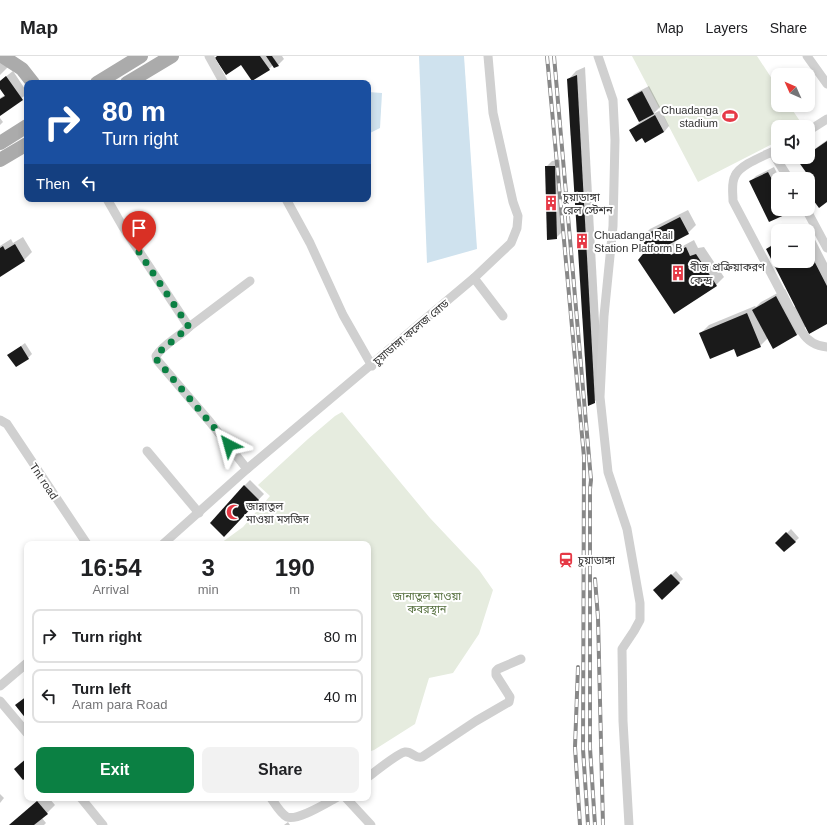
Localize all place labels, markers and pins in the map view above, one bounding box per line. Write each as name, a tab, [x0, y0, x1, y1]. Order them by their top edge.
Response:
place label: Chuadanga stadium	[661, 104, 719, 129]
sports icon: Chuadanga stadium	[721, 107, 739, 125]
place label: চুয়াডাঙ্গা রেল স্টেশন	[562, 191, 613, 216]
building icon: চুয়াডাঙ্গা রেল স্টেশন	[542, 194, 560, 212]
pin	[122, 211, 156, 252]
place label: Chuadanga Rail Station Platform B	[594, 229, 683, 254]
building icon: Chuadanga Rail Station Platform B	[573, 232, 591, 250]
place label: বীজ প্রক্রিয়াকরণ কেন্দ্র	[689, 261, 765, 286]
building icon: বীজ প্রক্রিয়াকরণ কেন্দ্র	[669, 264, 687, 282]
place label: জান্নাতুল মাওয়া মসজিদ	[245, 500, 310, 525]
mosque icon: জান্নাতুল মাওয়া মসজিদ	[225, 503, 243, 521]
station icon: চুয়াডাঙ্গা	[557, 551, 575, 569]
place label: চুয়াডাঙ্গা	[577, 554, 616, 567]

